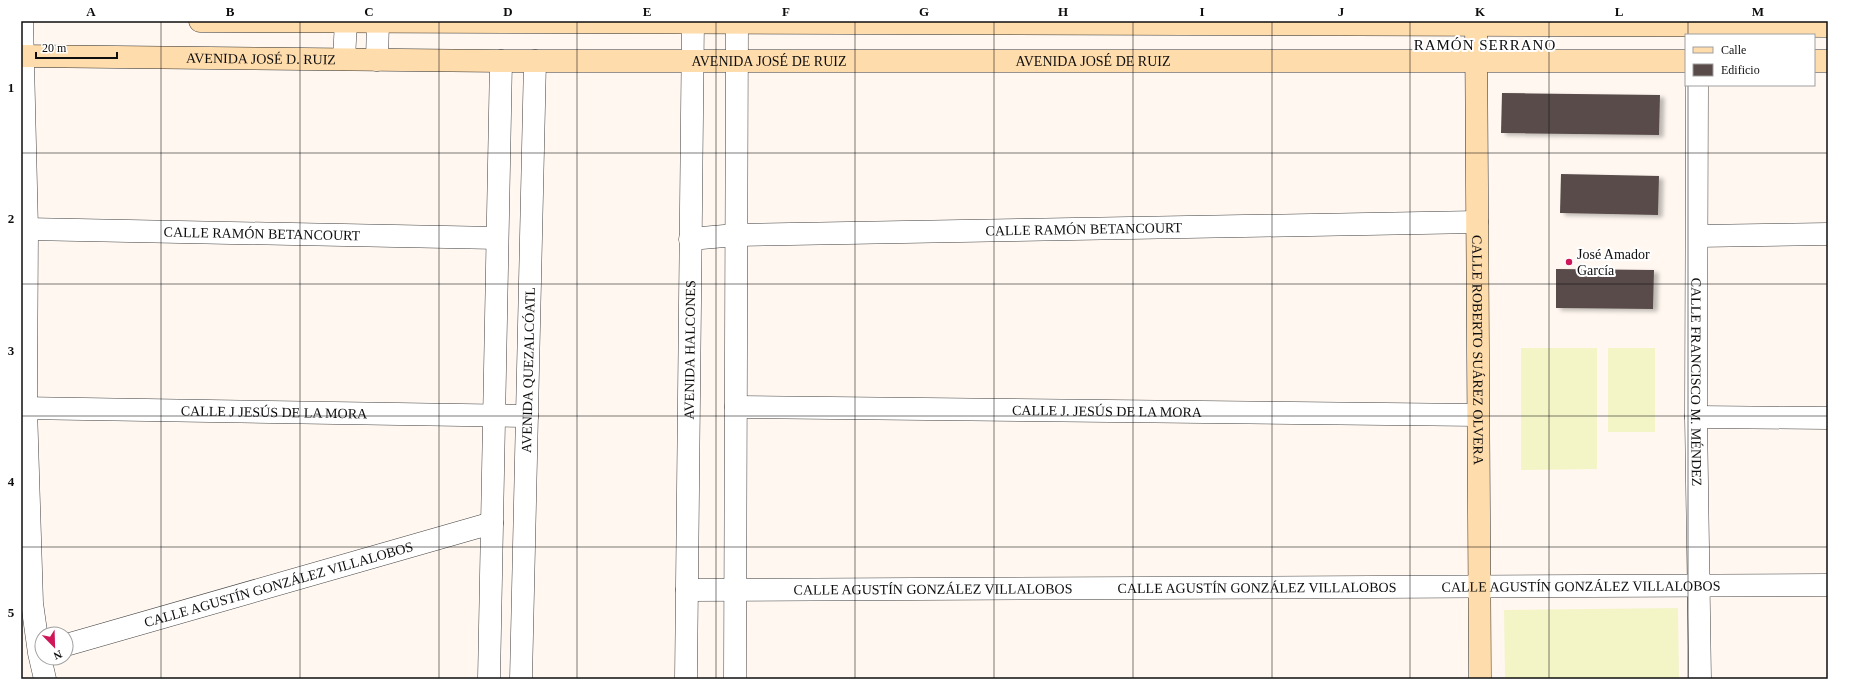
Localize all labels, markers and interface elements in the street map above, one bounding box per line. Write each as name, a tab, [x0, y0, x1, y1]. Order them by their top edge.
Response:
text: A	[86, 4, 96, 19]
text: B	[226, 4, 235, 19]
text: C	[364, 4, 374, 19]
text: D	[503, 4, 513, 19]
text: E	[643, 4, 651, 19]
text: F	[782, 4, 790, 19]
text: G	[919, 4, 929, 19]
text: H	[1058, 4, 1068, 19]
text: I	[1199, 4, 1205, 19]
text: J	[1338, 4, 1345, 19]
text: K	[1475, 4, 1486, 19]
text: L	[1615, 4, 1624, 19]
text: M	[1752, 4, 1764, 19]
scale bar	[36, 34, 117, 60]
legend	[1685, 34, 1815, 86]
district label: RAMÓN SERRANO	[1414, 37, 1556, 53]
text: 20 m	[42, 41, 67, 55]
text: Calle	[1721, 43, 1746, 57]
street label: AVENIDA JOSÉ D. RUIZ	[186, 51, 336, 67]
street label: AVENIDA JOSÉ DE RUIZ	[691, 53, 847, 69]
street label: AVENIDA JOSÉ DE RUIZ	[1015, 53, 1171, 69]
text: Edificio	[1721, 63, 1760, 77]
text: 1	[8, 80, 14, 95]
text: 2	[8, 211, 14, 226]
street label: CALLE RAMÓN BETANCOURT	[985, 220, 1183, 239]
street label: CALLE RAMÓN BETANCOURT	[164, 225, 361, 243]
street label: CALLE ROBERTO SUÁREZ OLVERA	[1469, 235, 1486, 466]
place label: José Amador García	[1577, 247, 1650, 278]
marker: José Amador García	[1564, 257, 1574, 267]
street label: CALLE FRANCISCO M. MÉNDEZ	[1688, 278, 1704, 486]
street label: AVENIDA HALCONES	[682, 280, 698, 420]
street label: AVENIDA QUEZALCÓATL	[519, 287, 538, 453]
text: 3	[8, 343, 15, 358]
street label: CALLE J. JESÚS DE LA MORA	[1012, 403, 1203, 420]
street label: CALLE J JESÚS DE LA MORA	[181, 404, 368, 421]
text: 4	[8, 474, 15, 489]
street label: CALLE AGUSTÍN GONZÁLEZ VILLALOBOS	[142, 539, 415, 630]
street label: CALLE AGUSTÍN GONZÁLEZ VILLALOBOS	[1442, 578, 1720, 595]
street label: CALLE AGUSTÍN GONZÁLEZ VILLALOBOS	[1118, 579, 1396, 596]
street label: CALLE AGUSTÍN GONZÁLEZ VILLALOBOS	[794, 581, 1072, 598]
text: 5	[8, 605, 15, 620]
north arrow	[34, 626, 74, 666]
text: N	[52, 648, 64, 662]

